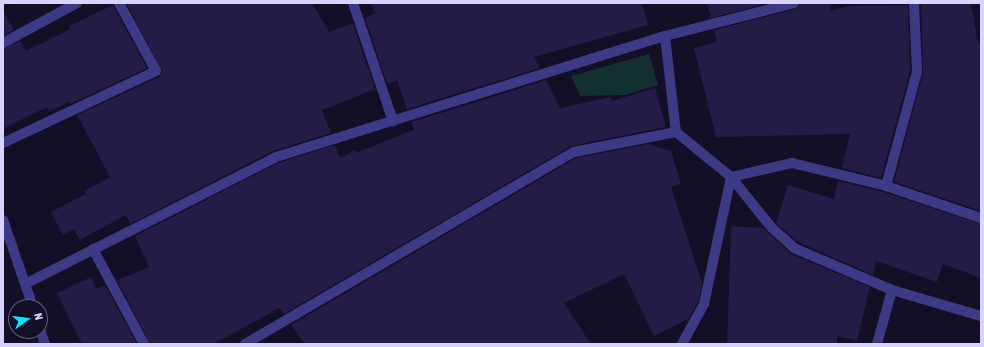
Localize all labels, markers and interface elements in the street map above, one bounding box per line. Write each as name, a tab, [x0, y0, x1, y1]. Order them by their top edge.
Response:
north arrow	[8, 299, 48, 339]
text: N	[32, 312, 45, 321]

